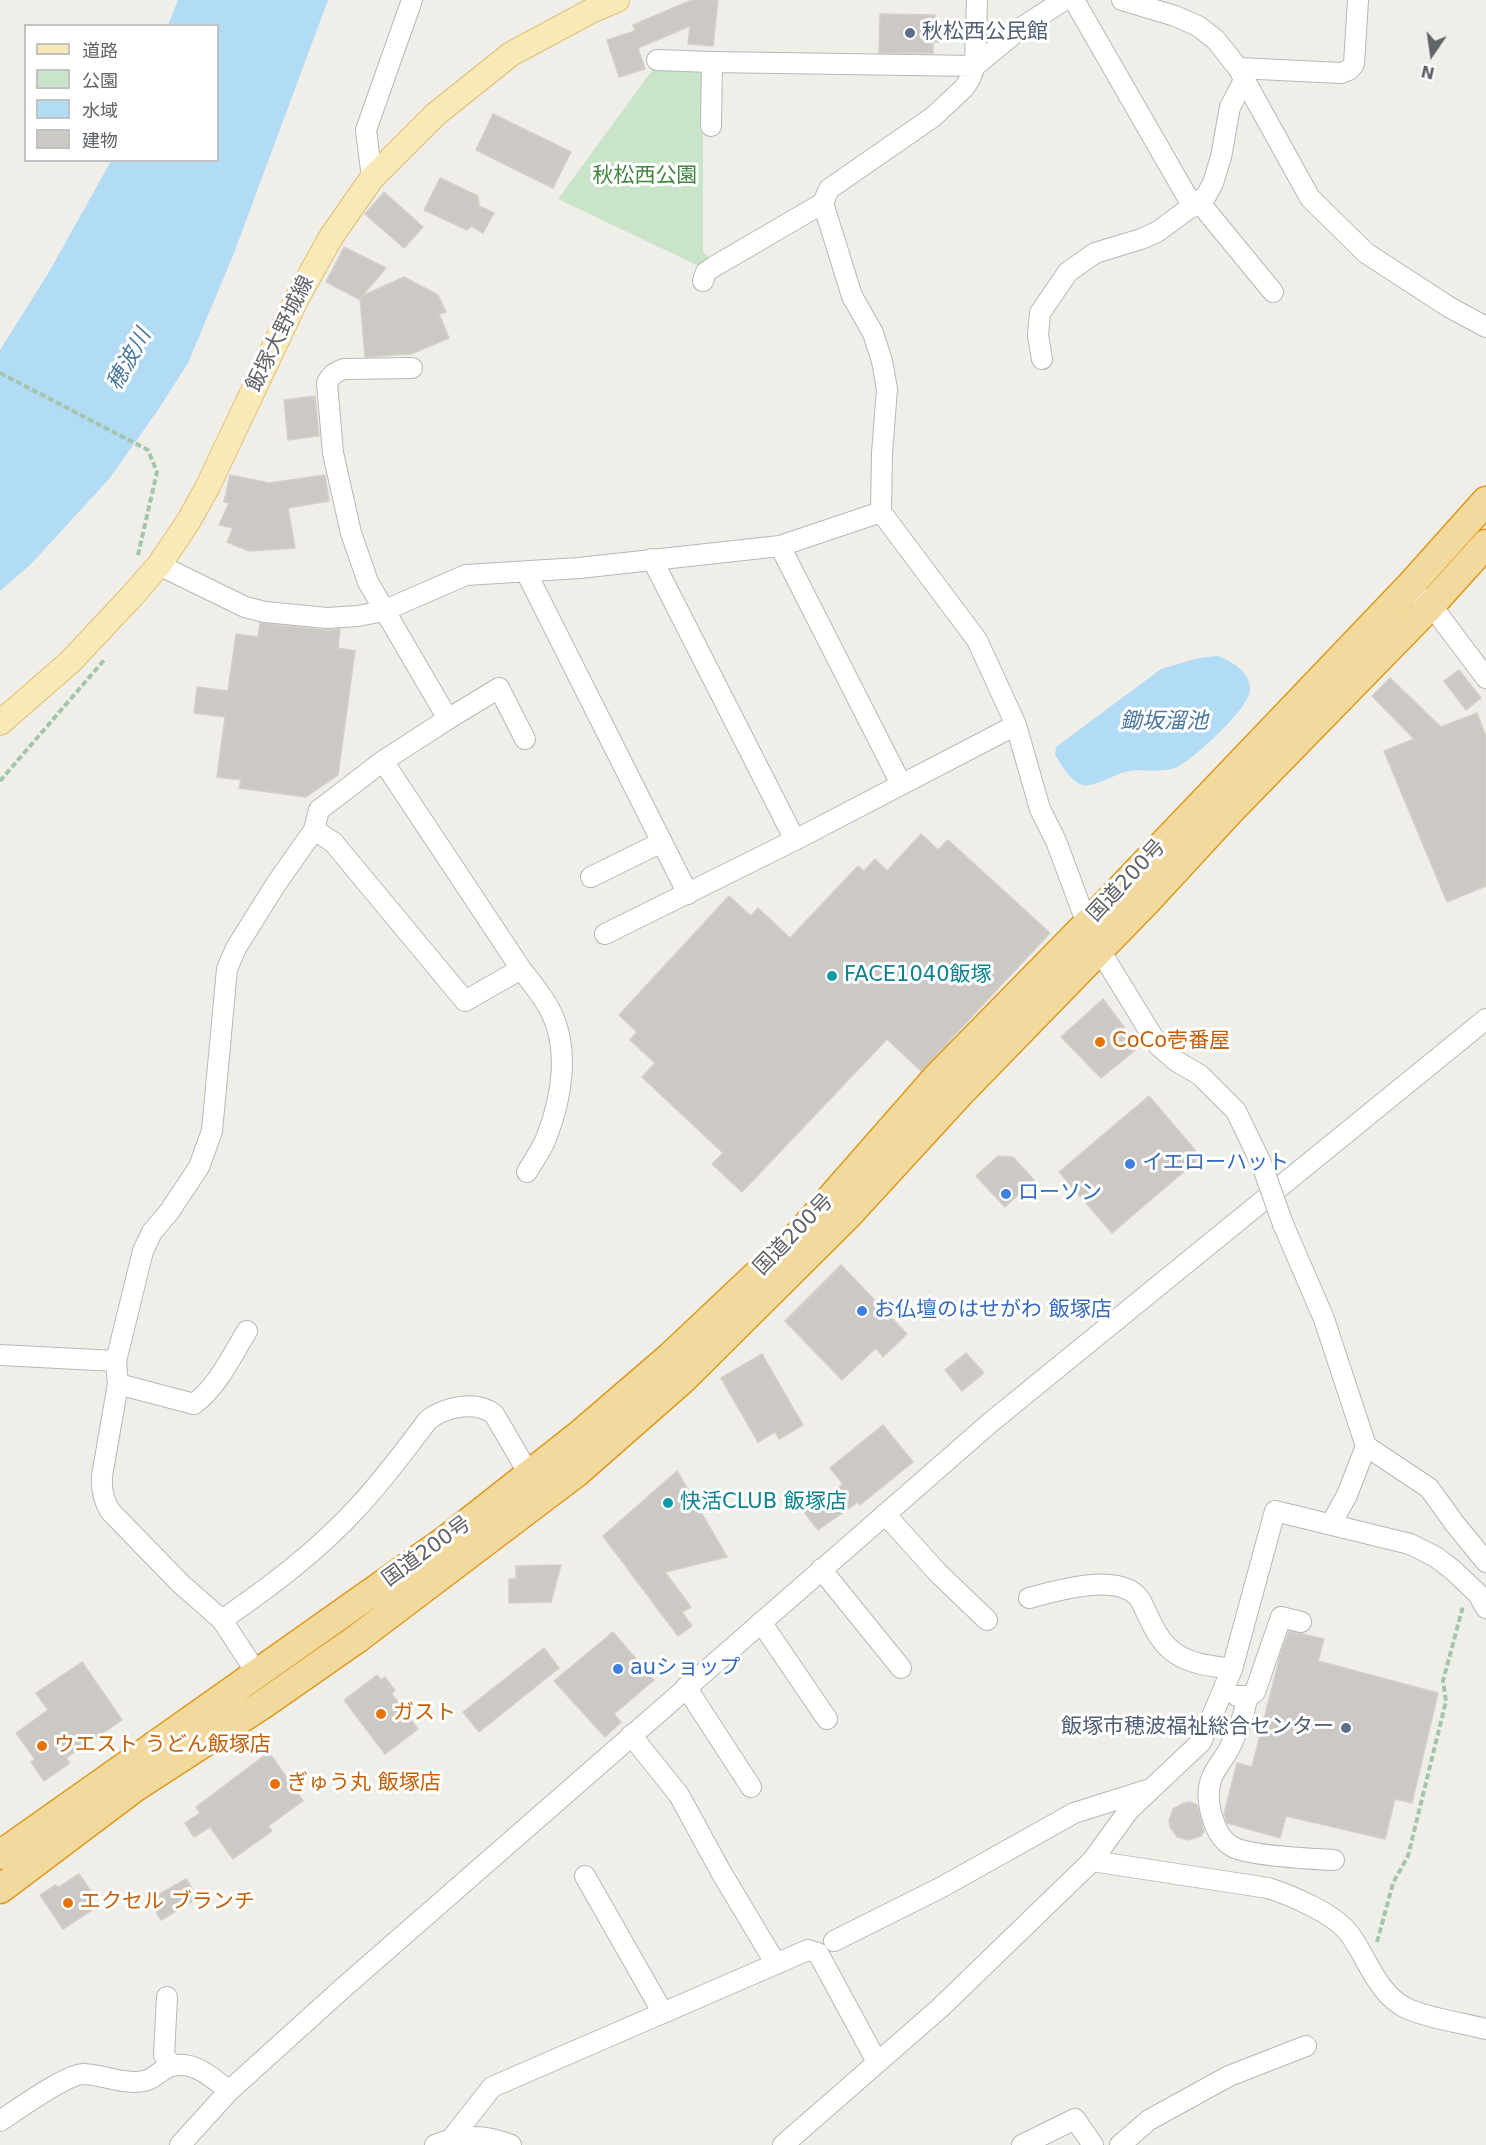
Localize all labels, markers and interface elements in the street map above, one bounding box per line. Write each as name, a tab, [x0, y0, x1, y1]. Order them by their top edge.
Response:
place label: 秋松西公民館	[922, 20, 1048, 46]
legend	[24, 24, 219, 162]
north arrow	[1402, 24, 1462, 84]
marker: 秋松西公民館	[903, 26, 917, 40]
text: 道路	[82, 40, 118, 61]
text: N	[1419, 61, 1437, 83]
text: 公園	[82, 70, 118, 91]
text: 水域	[82, 100, 118, 121]
text: 建物	[82, 130, 118, 151]
park label: 秋松西公園	[593, 164, 697, 190]
street label: 飯塚大野城線	[242, 272, 320, 396]
water label: 穂波川	[102, 325, 158, 395]
water label: 鋤坂溜池	[1120, 709, 1208, 735]
street label: 国道200号	[1083, 835, 1171, 927]
place label: FACE1040飯塚	[844, 963, 992, 989]
marker: FACE1040飯塚	[825, 969, 839, 983]
place label: CoCo壱番屋	[1112, 1029, 1230, 1055]
marker: CoCo壱番屋	[1093, 1035, 1107, 1049]
place label: イエローハット	[1142, 1151, 1289, 1177]
marker: イエローハット	[1123, 1157, 1137, 1171]
place label: ローソン	[1018, 1181, 1102, 1207]
marker: ローソン	[999, 1187, 1013, 1201]
street label: 国道200号	[749, 1189, 839, 1281]
place label: お仏壇のはせがわ 飯塚店	[874, 1298, 1112, 1324]
marker: お仏壇のはせがわ 飯塚店	[855, 1304, 869, 1318]
place label: 快活CLUB 飯塚店	[680, 1490, 847, 1516]
marker: 快活CLUB 飯塚店	[661, 1496, 675, 1510]
street label: 国道200号	[378, 1512, 476, 1592]
place label: auショップ	[630, 1656, 740, 1682]
marker: auショップ	[611, 1662, 625, 1676]
place label: ガスト	[393, 1701, 456, 1727]
marker: ガスト	[374, 1707, 388, 1721]
place label: 飯塚市穂波福祉総合センター	[1061, 1715, 1334, 1741]
marker: 飯塚市穂波福祉総合センター	[1339, 1721, 1353, 1735]
place label: ウエスト うどん飯塚店	[54, 1733, 271, 1759]
marker: ウエスト うどん飯塚店	[35, 1739, 49, 1753]
place label: ぎゅう丸 飯塚店	[287, 1771, 441, 1797]
marker: ぎゅう丸 飯塚店	[268, 1777, 282, 1791]
place label: エクセル ブランチ	[80, 1890, 255, 1916]
marker: エクセル ブランチ	[61, 1896, 75, 1910]

